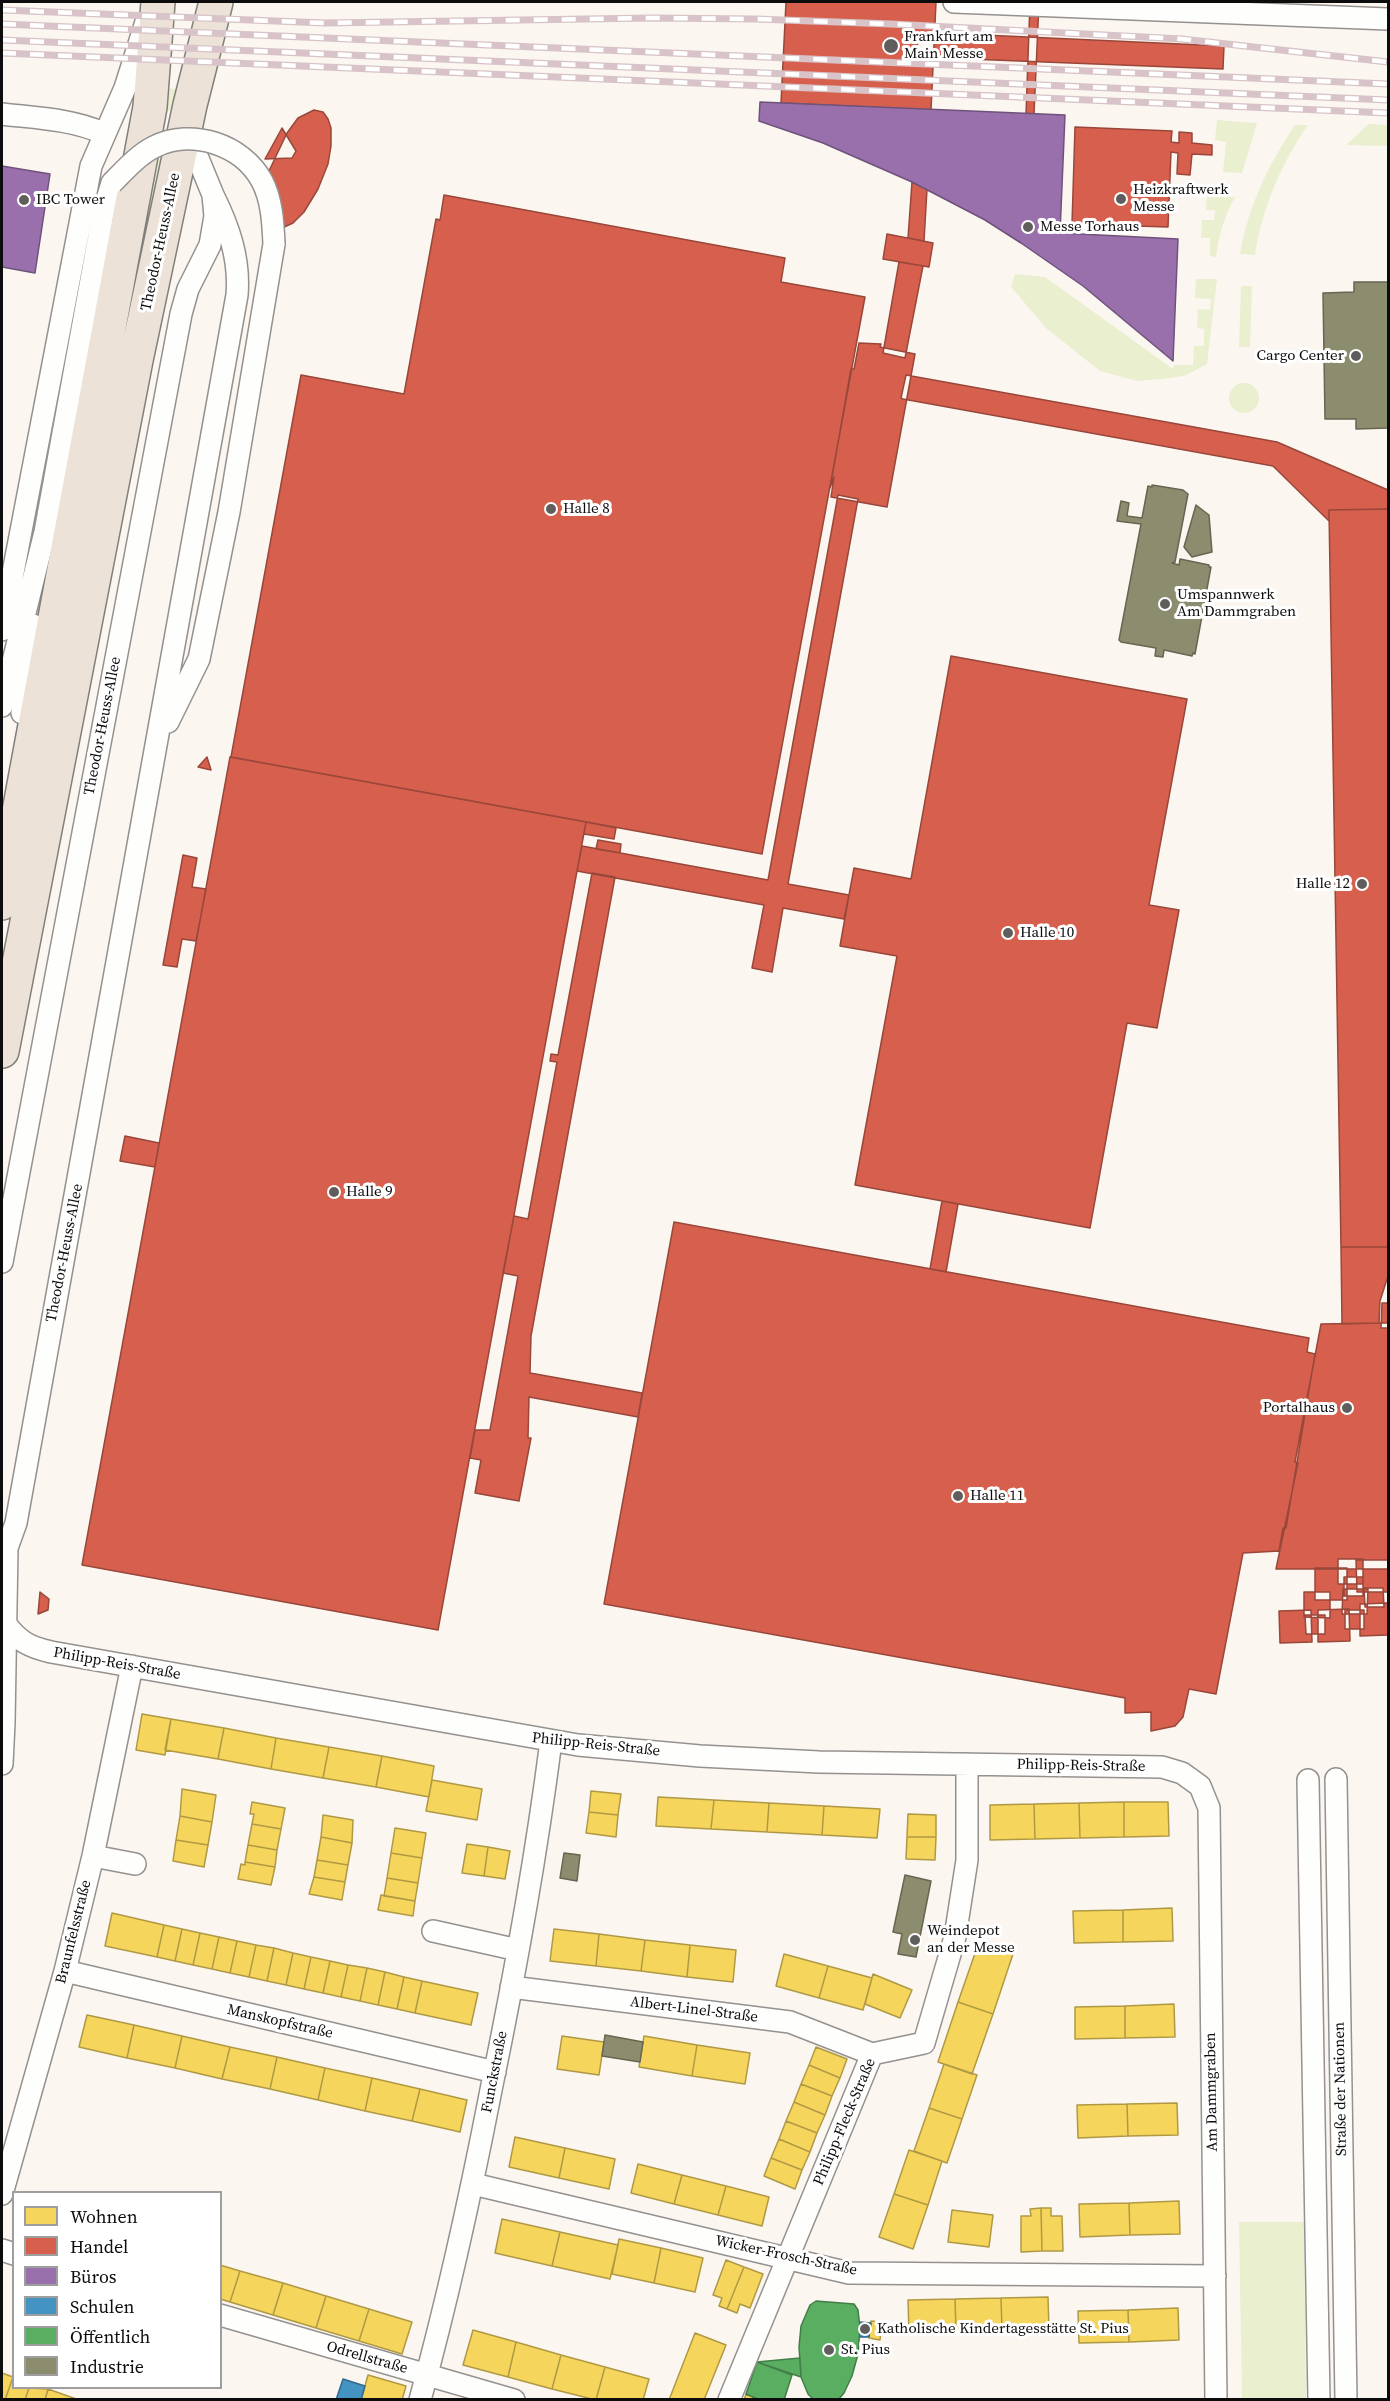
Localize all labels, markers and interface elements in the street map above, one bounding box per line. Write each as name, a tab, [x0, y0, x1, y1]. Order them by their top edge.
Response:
place label: Frankfurt am Main Messe	[904, 28, 993, 63]
marker: Frankfurt am Main Messe	[882, 37, 900, 55]
street label: Theodor-Heuss-Allee	[138, 171, 184, 313]
place label: Heizkraftwerk Messe	[1133, 181, 1229, 216]
place label: IBC Tower	[36, 191, 105, 209]
marker: Heizkraftwerk Messe	[1114, 192, 1128, 206]
marker: IBC Tower	[17, 193, 31, 207]
place label: Messe Torhaus	[1040, 218, 1139, 236]
marker: Messe Torhaus	[1021, 220, 1035, 234]
place label: Cargo Center	[1256, 347, 1344, 365]
marker: Cargo Center	[1349, 349, 1363, 363]
place label: Halle 8	[563, 500, 610, 518]
marker: Halle 8	[544, 502, 558, 516]
place label: Umspannwerk Am Dammgraben	[1177, 586, 1296, 621]
marker: Umspannwerk Am Dammgraben	[1158, 597, 1172, 611]
street label: Theodor-Heuss-Allee	[81, 655, 125, 797]
place label: Halle 12	[1296, 875, 1350, 893]
marker: Halle 12	[1355, 877, 1369, 891]
place label: Halle 10	[1020, 924, 1074, 942]
marker: Halle 10	[1001, 926, 1015, 940]
street label: Theodor-Heuss-Allee	[43, 1182, 87, 1324]
place label: Halle 9	[346, 1183, 393, 1201]
marker: Halle 9	[327, 1185, 341, 1199]
place label: Portalhaus	[1263, 1399, 1335, 1417]
marker: Portalhaus	[1340, 1401, 1354, 1415]
place label: Halle 11	[970, 1487, 1024, 1505]
marker: Halle 11	[951, 1489, 965, 1503]
street label: Philipp-Reis-Straße	[52, 1644, 182, 1684]
street label: Philipp-Reis-Straße	[531, 1729, 661, 1761]
street label: Philipp-Reis-Straße	[1016, 1756, 1146, 1776]
street label: Braunfelsstraße	[52, 1878, 96, 1986]
place label: Weindepot an der Messe	[927, 1922, 1015, 1957]
marker: Weindepot an der Messe	[908, 1933, 922, 1947]
street label: Albert-Linel-Straße	[629, 1993, 759, 2027]
street label: Manskopfstraße	[225, 2001, 335, 2043]
street label: Straße der Nationen	[1331, 2022, 1351, 2156]
street label: Funckstraße	[478, 2029, 512, 2115]
street label: Am Dammgraben	[1202, 2032, 1222, 2152]
street label: Philipp-Fleck-Straße	[810, 2056, 880, 2188]
legend	[12, 2191, 222, 2389]
text: Wohnen	[70, 2204, 138, 2229]
street label: Wicker-Frosch-Straße	[713, 2232, 859, 2280]
text: Handel	[70, 2234, 128, 2259]
text: Büros	[70, 2264, 117, 2289]
text: Schulen	[70, 2294, 134, 2319]
place label: Katholische Kindertagesstätte St. Pius	[877, 2320, 1129, 2338]
marker: Katholische Kindertagesstätte St. Pius	[858, 2322, 872, 2336]
text: Öffentlich	[70, 2324, 150, 2349]
street label: Odrellstraße	[324, 2338, 410, 2378]
place label: St. Pius	[841, 2341, 890, 2359]
marker: St. Pius	[822, 2343, 836, 2357]
text: Industrie	[70, 2354, 144, 2379]

